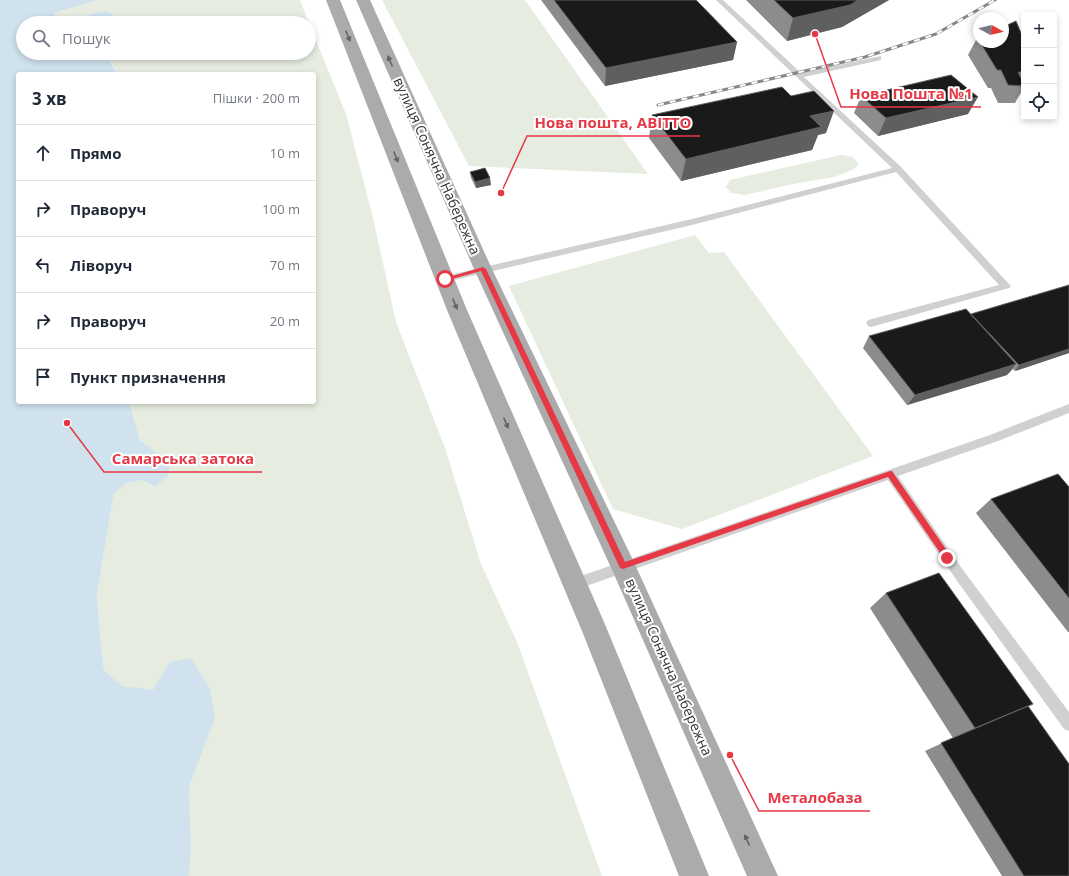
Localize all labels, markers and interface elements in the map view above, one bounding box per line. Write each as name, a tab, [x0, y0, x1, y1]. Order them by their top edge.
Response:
north arrow	[973, 12, 1009, 48]
map controls	[1021, 12, 1057, 120]
button: +	[1021, 12, 1057, 48]
search box	[16, 16, 316, 60]
icon: search	[30, 27, 52, 49]
text: Пошук	[62, 28, 111, 48]
one-way arrow	[345, 31, 351, 43]
button: −	[1021, 48, 1057, 84]
one-way arrow	[387, 55, 393, 66]
street label: вулиця Сонячна Набережна	[390, 74, 485, 258]
callout: Нова Пошта №1	[841, 80, 981, 107]
text: Нова Пошта №1	[849, 83, 973, 103]
button: locate	[1021, 84, 1057, 120]
text: 3 хв	[32, 87, 67, 110]
text: Пішки · 200 m	[213, 89, 300, 107]
callout: Нова пошта, АВІТТО	[527, 109, 700, 136]
text: Нова пошта, АВІТТО	[535, 112, 692, 132]
icon: ahead	[32, 142, 54, 164]
text: Прямо	[70, 143, 122, 163]
text: 10 m	[270, 144, 300, 162]
one-way arrow	[393, 151, 399, 162]
icon: right	[32, 198, 54, 220]
text: Праворуч	[70, 199, 146, 219]
text: 100 m	[262, 200, 300, 218]
icon: left	[32, 254, 54, 276]
text: Ліворуч	[70, 255, 132, 275]
text: 70 m	[270, 256, 300, 274]
route start	[436, 270, 454, 288]
one-way arrow	[452, 298, 458, 310]
icon: right	[32, 310, 54, 332]
text: Праворуч	[70, 311, 146, 331]
text: 20 m	[270, 312, 300, 330]
icon: arrive	[32, 366, 54, 388]
text: Пункт призначення	[70, 367, 226, 387]
one-way arrow	[503, 417, 509, 429]
callout: Самарська затока	[104, 445, 262, 472]
text: Самарська затока	[112, 448, 254, 468]
route end	[938, 549, 956, 567]
street label: вулиця Сонячна Набережна	[622, 575, 717, 759]
callout: Металобаза	[759, 784, 870, 811]
text: Металобаза	[767, 787, 863, 807]
one-way arrow	[744, 835, 750, 846]

